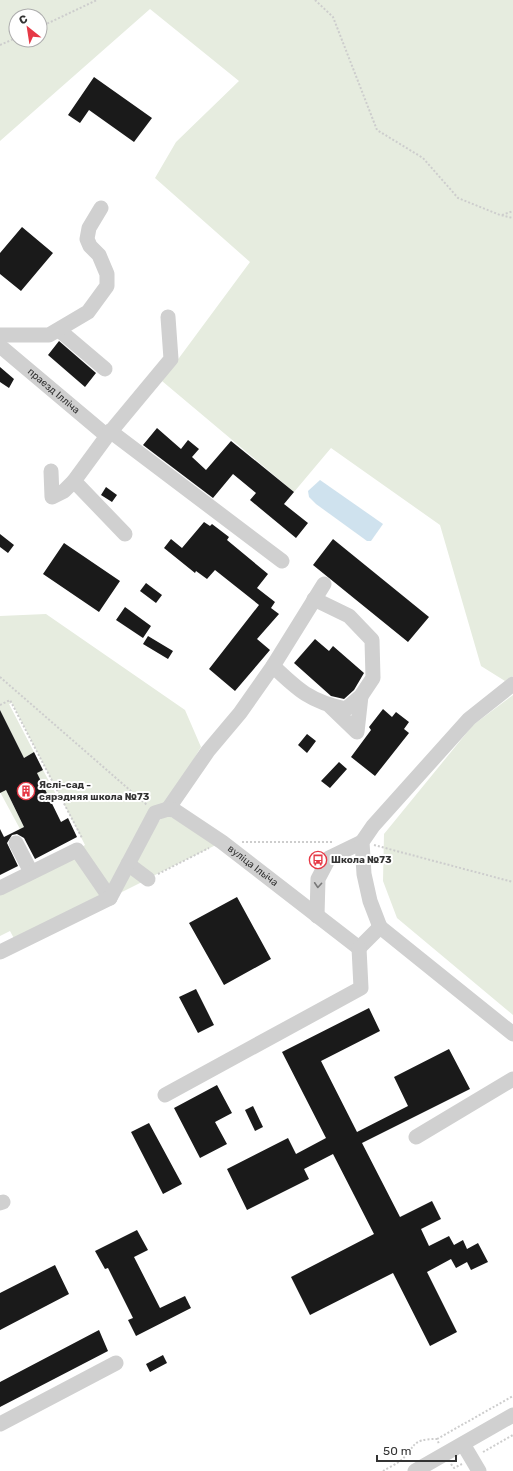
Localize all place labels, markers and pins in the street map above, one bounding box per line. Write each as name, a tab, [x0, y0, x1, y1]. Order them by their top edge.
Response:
place label: Яслі-сад - сярэдняя школа №73	[39, 779, 150, 803]
building icon: Яслі-сад - сярэдняя школа №73	[16, 781, 36, 801]
bus stop icon: Школа №73	[308, 850, 328, 870]
place label: Школа №73	[331, 854, 392, 866]

